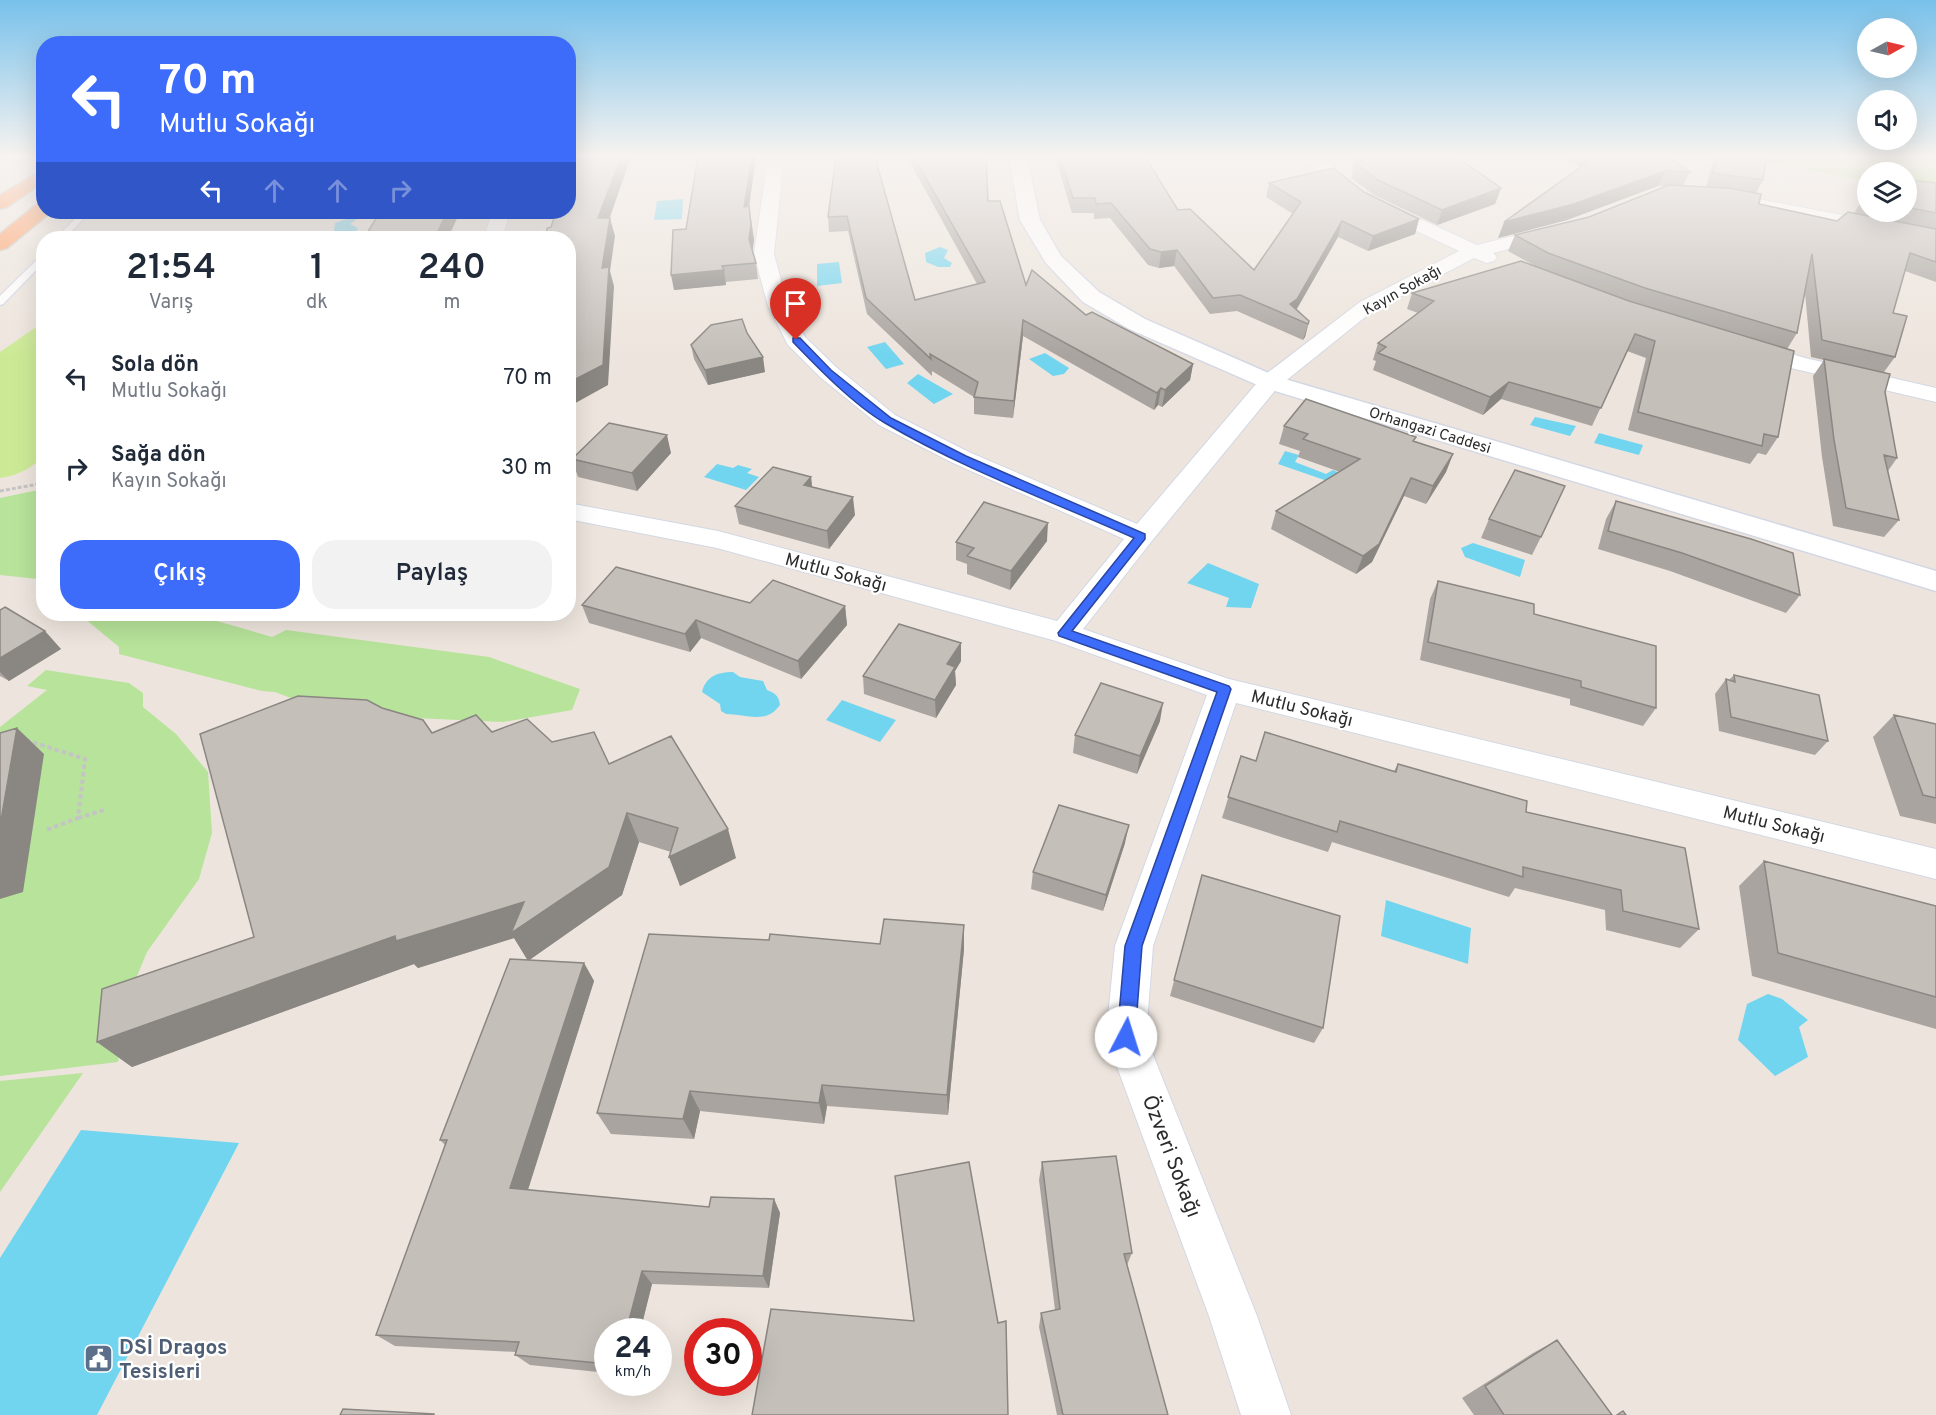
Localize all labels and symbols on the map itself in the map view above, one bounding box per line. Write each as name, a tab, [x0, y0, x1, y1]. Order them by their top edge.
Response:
north arrow	[1857, 18, 1917, 78]
street label: Kayın Sokağı	[1360, 262, 1445, 321]
pin	[770, 278, 821, 340]
street label: Orhangazi Caddesi	[1366, 404, 1493, 459]
street label: Mutlu Sokağı	[782, 549, 889, 598]
street label: Mutlu Sokağı	[1248, 686, 1355, 733]
street label: Mutlu Sokağı	[1720, 802, 1827, 849]
position arrow	[1094, 1005, 1158, 1069]
street label: Özveri Sokağı	[1135, 1091, 1206, 1222]
speed limit sign: 30	[684, 1318, 762, 1396]
place label: DSİ Dragos Tesisleri	[119, 1334, 227, 1386]
public building icon: DSİ Dragos Tesisleri	[82, 1343, 114, 1375]

